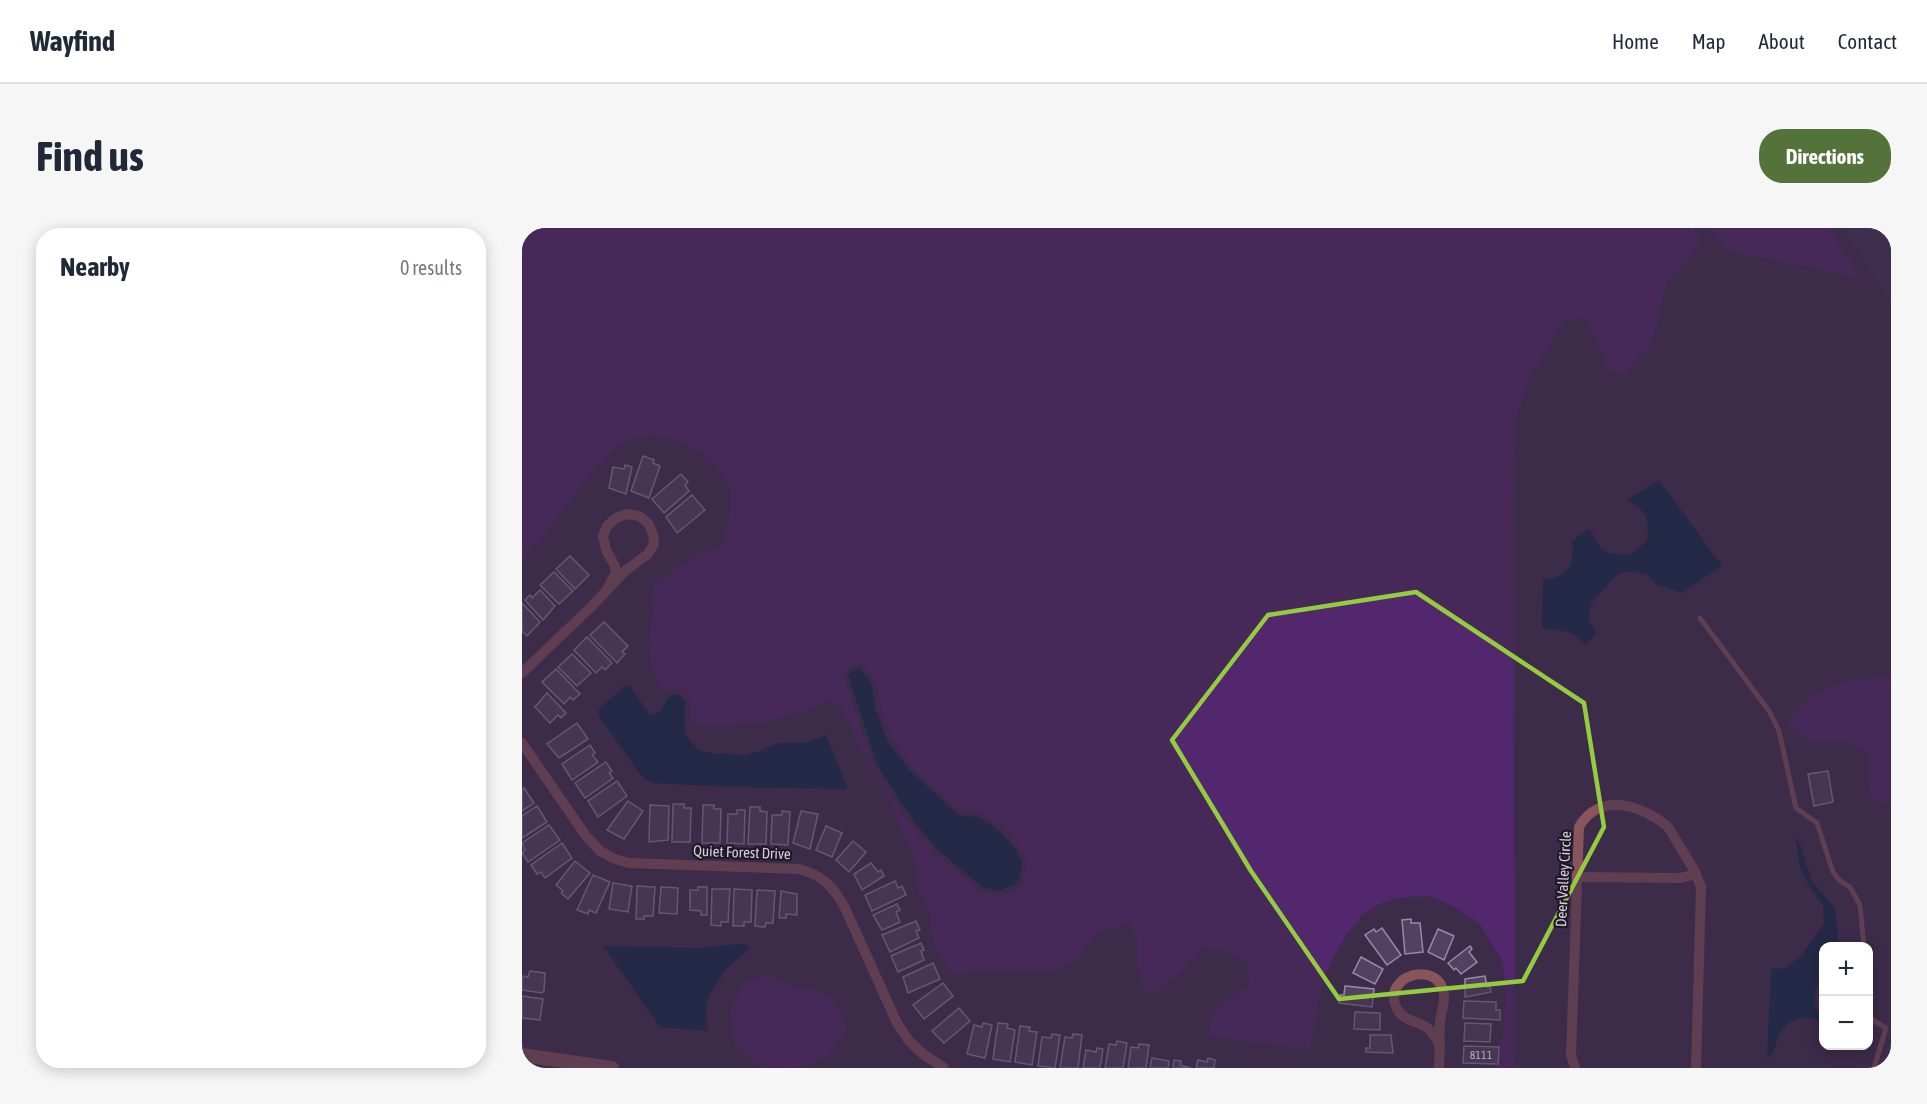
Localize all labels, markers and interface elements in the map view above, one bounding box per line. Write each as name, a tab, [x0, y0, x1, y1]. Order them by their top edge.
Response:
text: Wayfind	[30, 25, 115, 57]
text: Home	[1612, 29, 1659, 53]
text: Map	[1692, 29, 1726, 53]
text: About	[1759, 29, 1805, 53]
text: Contact	[1838, 29, 1897, 53]
button: Directions	[1759, 129, 1891, 183]
text: Find us	[36, 132, 144, 180]
text: Nearby	[60, 252, 130, 282]
text: 0 results	[400, 256, 462, 279]
street label: Deer Valley Circle	[1552, 831, 1574, 927]
street label: Quiet Forest Drive	[693, 842, 791, 862]
map controls	[1819, 942, 1873, 1050]
button: +	[1819, 942, 1873, 996]
button: −	[1819, 996, 1873, 1050]
house number: 8111	[1470, 1048, 1493, 1062]

